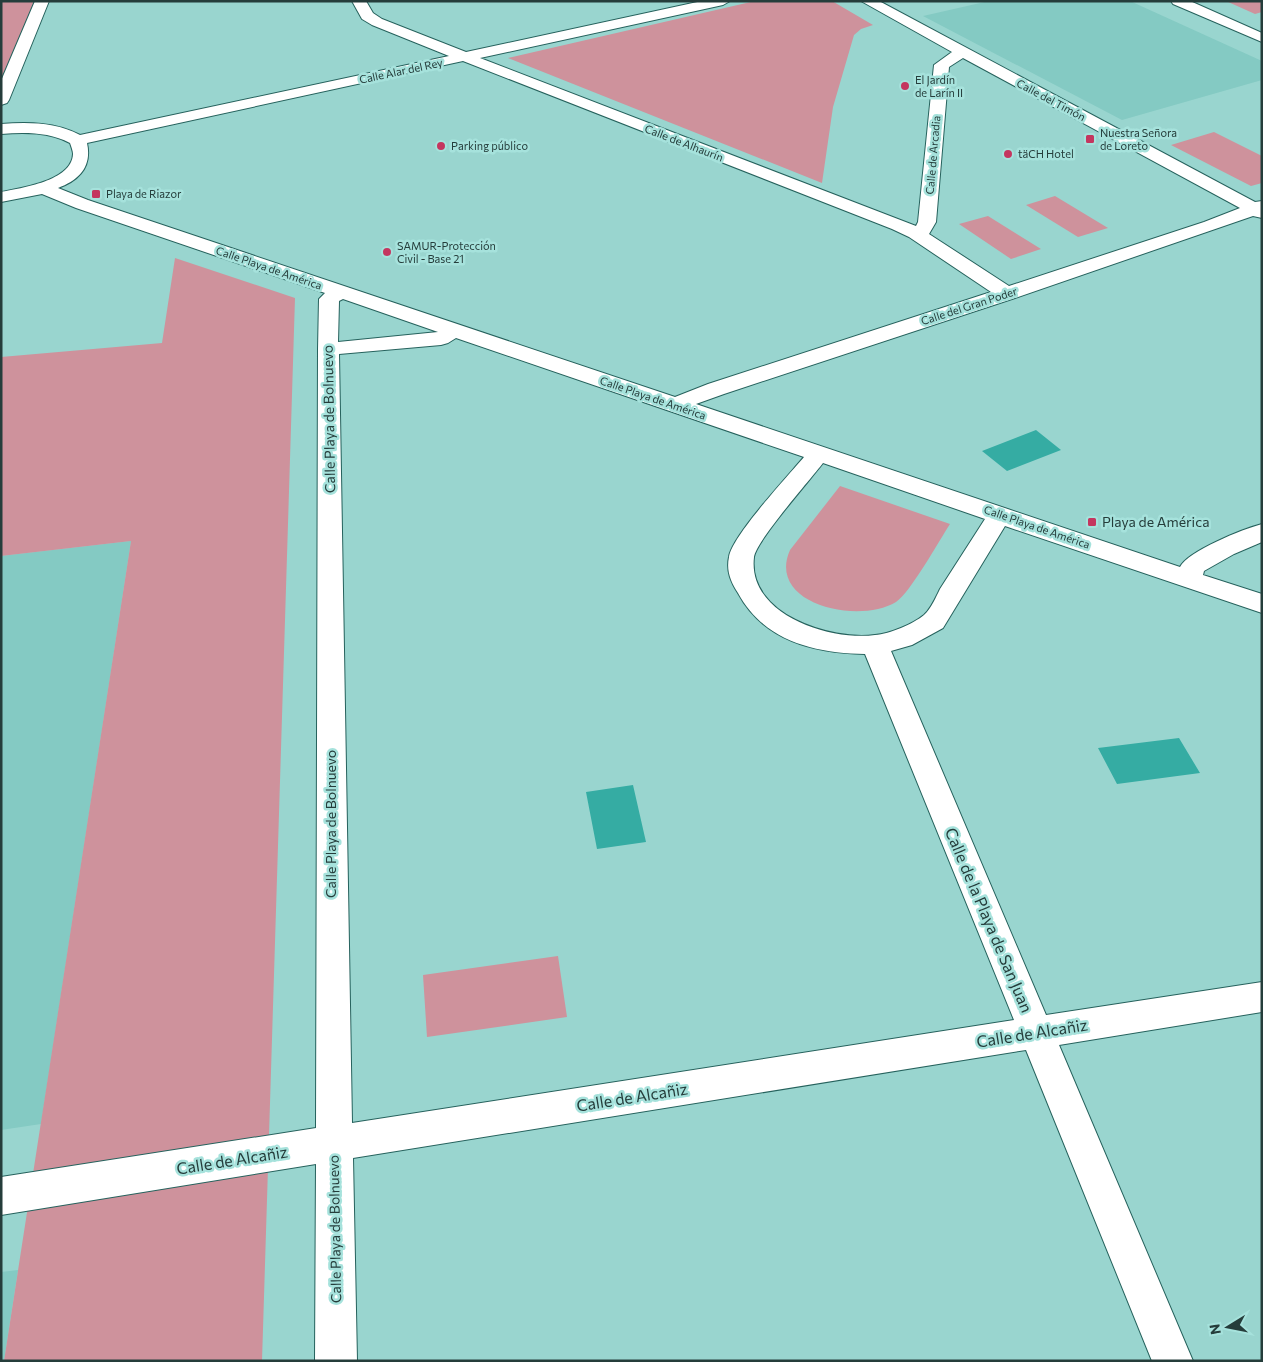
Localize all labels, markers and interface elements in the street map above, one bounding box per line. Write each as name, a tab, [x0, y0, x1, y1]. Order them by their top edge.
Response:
street label: Calle Alar del Rey	[358, 55, 444, 86]
place label: El Jardín de Larín II	[915, 73, 963, 99]
street label: Calle del Timón	[1015, 76, 1088, 123]
marker: El Jardín de Larín II	[899, 80, 911, 92]
street label: Calle de Arcadia	[923, 115, 942, 195]
street label: Calle de Alhaurín	[643, 122, 725, 164]
place label: Nuestra Señora de Loreto	[1100, 126, 1177, 152]
marker: Nuestra Señora de Loreto	[1084, 133, 1096, 145]
place label: Parking público	[451, 139, 528, 152]
marker: Parking público	[435, 140, 447, 152]
place label: täCH Hotel	[1018, 147, 1074, 160]
marker: täCH Hotel	[1002, 148, 1014, 160]
place label: Playa de Riazor	[106, 187, 182, 200]
marker: Playa de Riazor	[90, 188, 102, 200]
place label: SAMUR-Protección Civil - Base 21	[397, 239, 496, 265]
street label: Calle Playa de América	[214, 243, 324, 292]
marker: SAMUR-Protección Civil - Base 21	[381, 246, 393, 258]
street label: Calle del Gran Poder	[919, 284, 1019, 327]
street label: Calle Playa de Bolnuevo	[319, 345, 338, 493]
street label: Calle Playa de América	[598, 373, 708, 422]
street label: Calle Playa de América	[982, 502, 1092, 551]
place label: Playa de América	[1102, 513, 1209, 530]
marker: Playa de América	[1086, 516, 1098, 528]
street label: Calle Playa de Bolnuevo	[322, 750, 339, 898]
street label: Calle de la Playa de San Juan	[942, 825, 1037, 1015]
street label: Calle de Alcañiz	[975, 1014, 1089, 1051]
street label: Calle de Alcañiz	[575, 1078, 689, 1115]
street label: Calle de Alcañiz	[175, 1141, 289, 1178]
street label: Calle Playa de Bolnuevo	[325, 1155, 344, 1303]
north arrow	[1203, 1302, 1253, 1352]
text: N	[1205, 1323, 1224, 1336]

